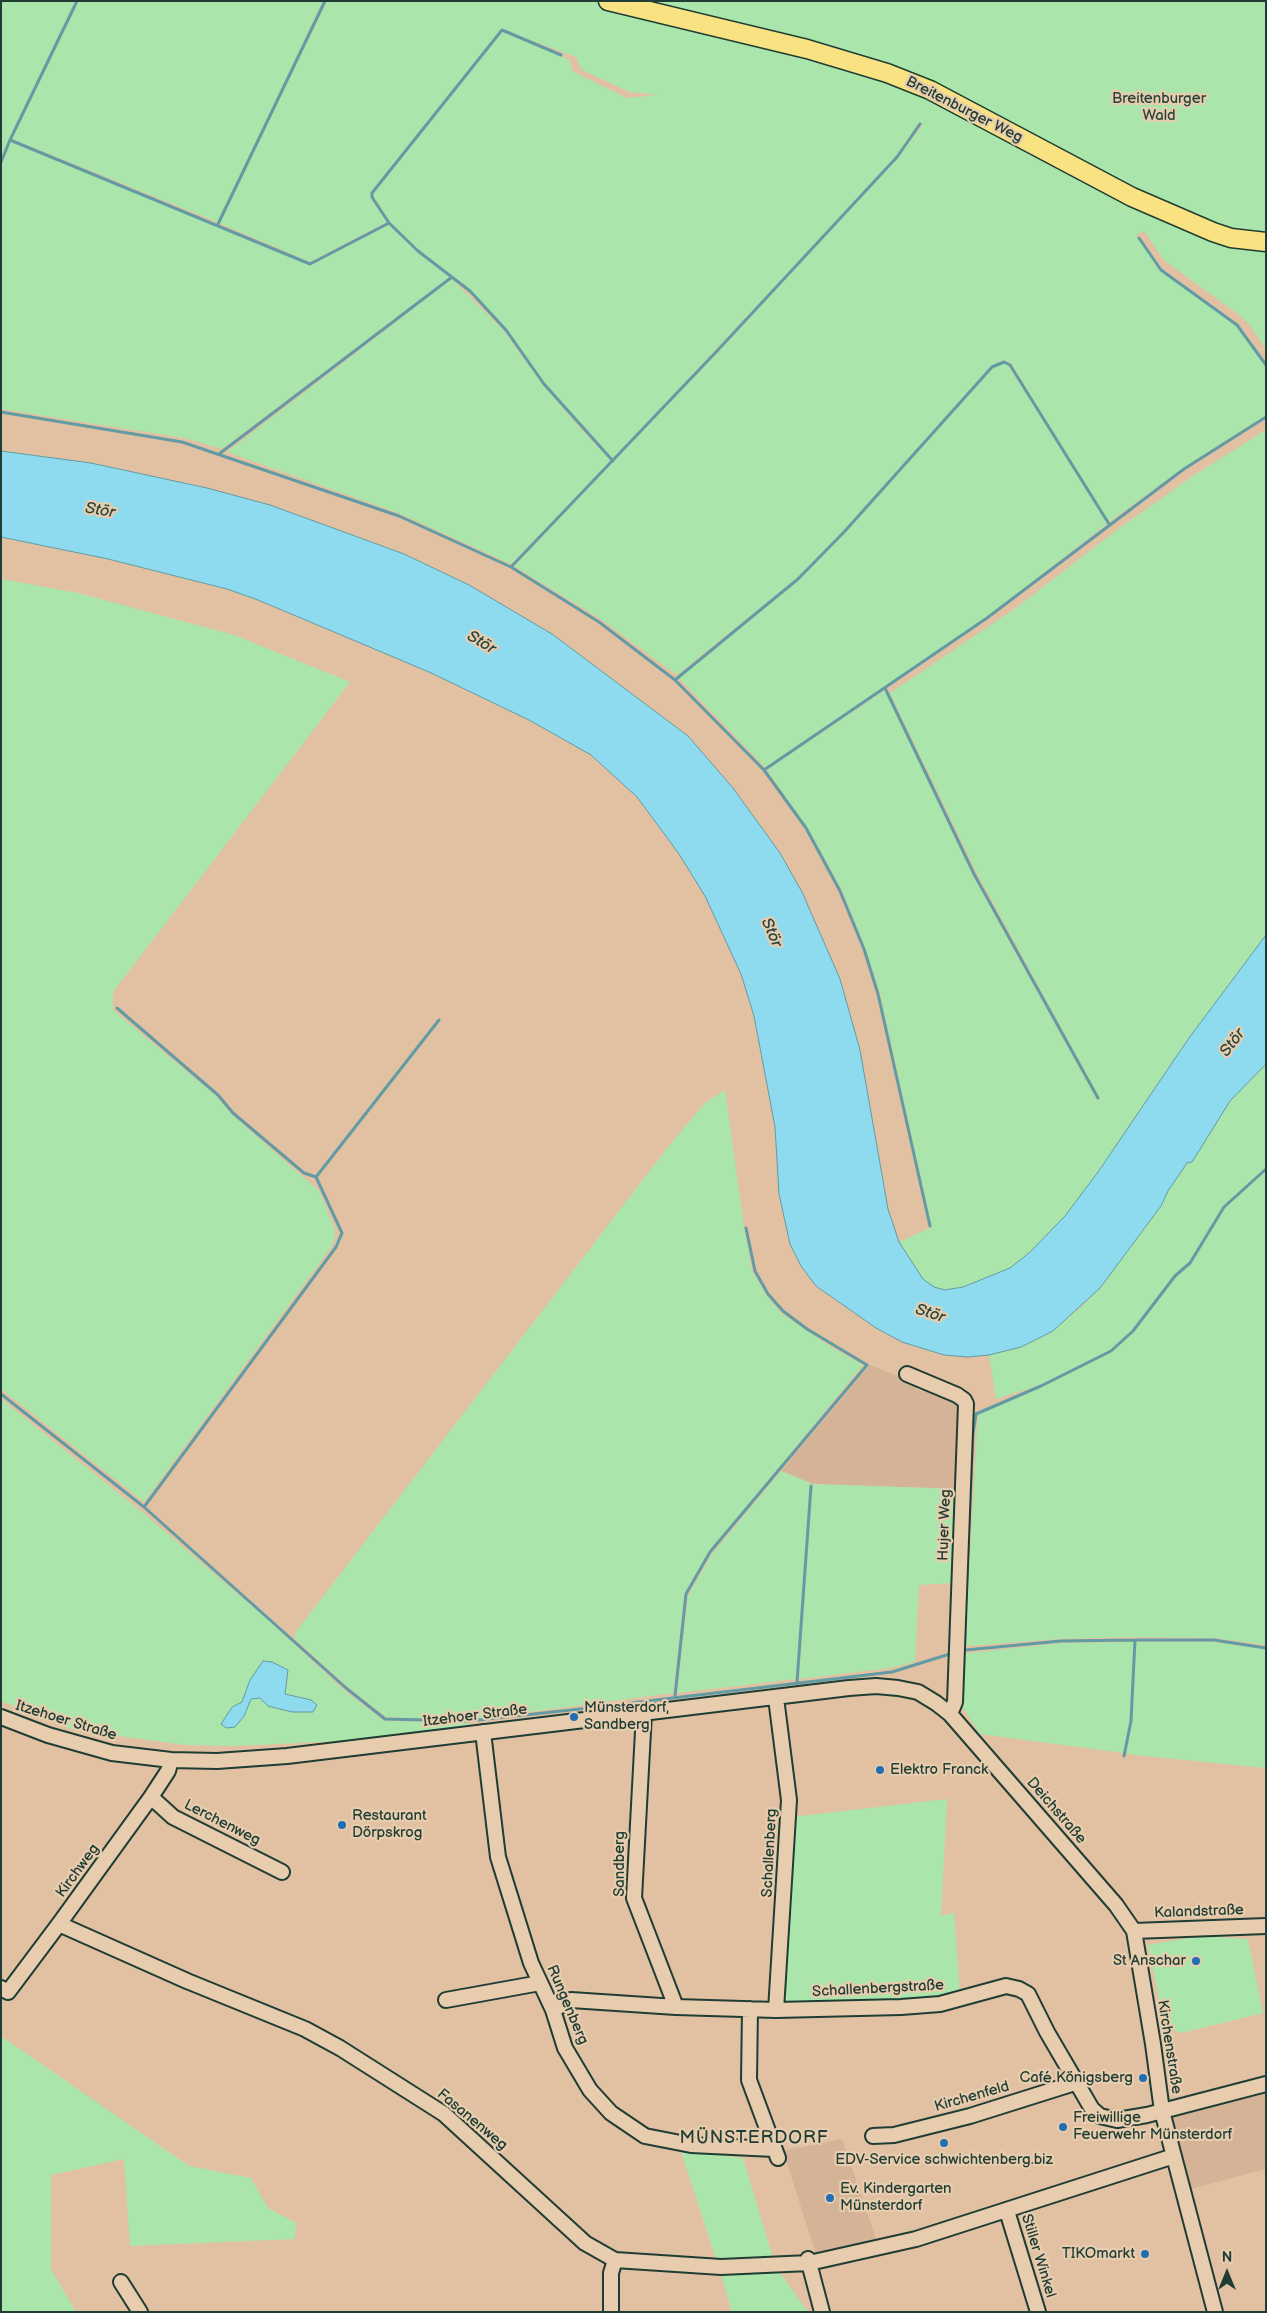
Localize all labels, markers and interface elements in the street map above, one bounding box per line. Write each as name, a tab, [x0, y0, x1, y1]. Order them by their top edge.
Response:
street label: Breitenburger Weg	[903, 73, 1025, 147]
park label: Breitenburger Wald	[1112, 90, 1206, 125]
water label: Stör	[84, 499, 116, 523]
water label: Stör	[463, 627, 499, 659]
water label: Stör	[756, 915, 786, 951]
water label: Stör	[1216, 1025, 1250, 1061]
water label: Stör	[913, 1300, 947, 1328]
street label: Hujer Weg	[935, 1489, 955, 1561]
street label: Itzehoer Straße	[13, 1697, 119, 1745]
place label: Münsterdorf, Sandberg	[584, 1699, 669, 1734]
street label: Itzehoer Straße	[422, 1701, 528, 1731]
marker: Münsterdorf, Sandberg	[568, 1711, 580, 1723]
place label: Elektro Franck	[890, 1761, 988, 1779]
marker: Elektro Franck	[874, 1764, 886, 1776]
street label: Deichstraße	[1022, 1774, 1090, 1848]
street label: Lerchenweg	[181, 1796, 263, 1850]
place label: Restaurant Dörpskrog	[352, 1807, 427, 1842]
street label: Schallenberg	[759, 1808, 781, 1898]
marker: Restaurant Dörpskrog	[336, 1819, 348, 1831]
street label: Sandberg	[611, 1831, 629, 1897]
street label: Kirchweg	[53, 1841, 103, 1901]
street label: Kalandstraße	[1154, 1901, 1244, 1923]
place label: St Anschar	[1113, 1952, 1186, 1970]
marker: St Anschar	[1190, 1955, 1202, 1967]
street label: Rungenberg	[542, 1962, 592, 2048]
street label: Schallenbergstraße	[812, 1977, 944, 2001]
street label: Kirchenstraße	[1153, 1999, 1185, 2095]
place label: Café Königsberg	[1020, 2069, 1133, 2087]
marker: Café Königsberg	[1137, 2072, 1149, 2084]
street label: Kirchenfeld	[933, 2078, 1011, 2116]
street label: Fasanenweg	[433, 2085, 511, 2155]
place label: Freiwillige Feuerwehr Münsterdorf	[1073, 2109, 1232, 2144]
marker: Freiwillige Feuerwehr Münsterdorf	[1057, 2121, 1069, 2133]
district label: MÜNSTERDORF	[678, 2127, 830, 2149]
marker: EDV-Service schwichtenberg.biz	[938, 2137, 950, 2149]
place label: EDV-Service schwichtenberg.biz	[835, 2151, 1053, 2169]
place label: Ev. Kindergarten Münsterdorf	[840, 2180, 952, 2215]
marker: Ev. Kindergarten Münsterdorf	[824, 2192, 836, 2204]
street label: Stiller Winkel	[1017, 2212, 1059, 2300]
place label: TIKOmarkt	[1062, 2245, 1135, 2263]
marker: TIKOmarkt	[1139, 2248, 1151, 2260]
north arrow	[1202, 2248, 1252, 2298]
text: N	[1222, 2249, 1232, 2266]

